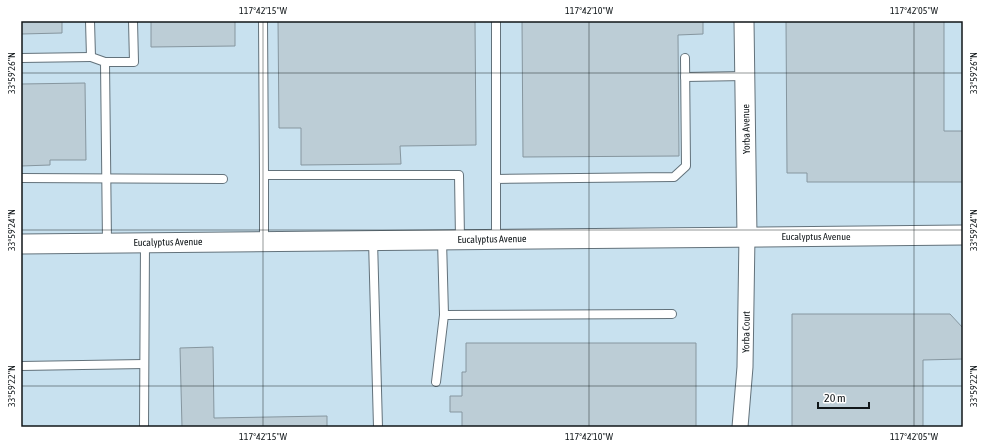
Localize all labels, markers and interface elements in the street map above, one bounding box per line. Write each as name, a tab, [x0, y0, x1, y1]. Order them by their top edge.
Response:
text: 117°42'15"W	[239, 5, 288, 16]
text: 117°42'10"W	[565, 5, 614, 16]
text: 117°42'05"W	[890, 5, 939, 16]
text: 33°59'26"N	[6, 52, 17, 94]
text: 33°59'26"N	[968, 52, 979, 94]
street label: Yorba Avenue	[740, 103, 752, 154]
text: 33°59'24"N	[6, 209, 17, 251]
text: 33°59'24"N	[968, 209, 979, 251]
street label: Eucalyptus Avenue	[781, 231, 851, 242]
street label: Eucalyptus Avenue	[457, 233, 527, 245]
street label: Eucalyptus Avenue	[133, 236, 203, 248]
street label: Yorba Court	[740, 311, 752, 353]
text: 33°59'22"N	[6, 365, 17, 407]
text: 33°59'22"N	[968, 365, 979, 407]
scale bar	[818, 384, 869, 410]
text: 20 m	[824, 391, 846, 405]
text: 117°42'15"W	[239, 431, 288, 442]
text: 117°42'10"W	[565, 431, 614, 442]
text: 117°42'05"W	[890, 431, 939, 442]

